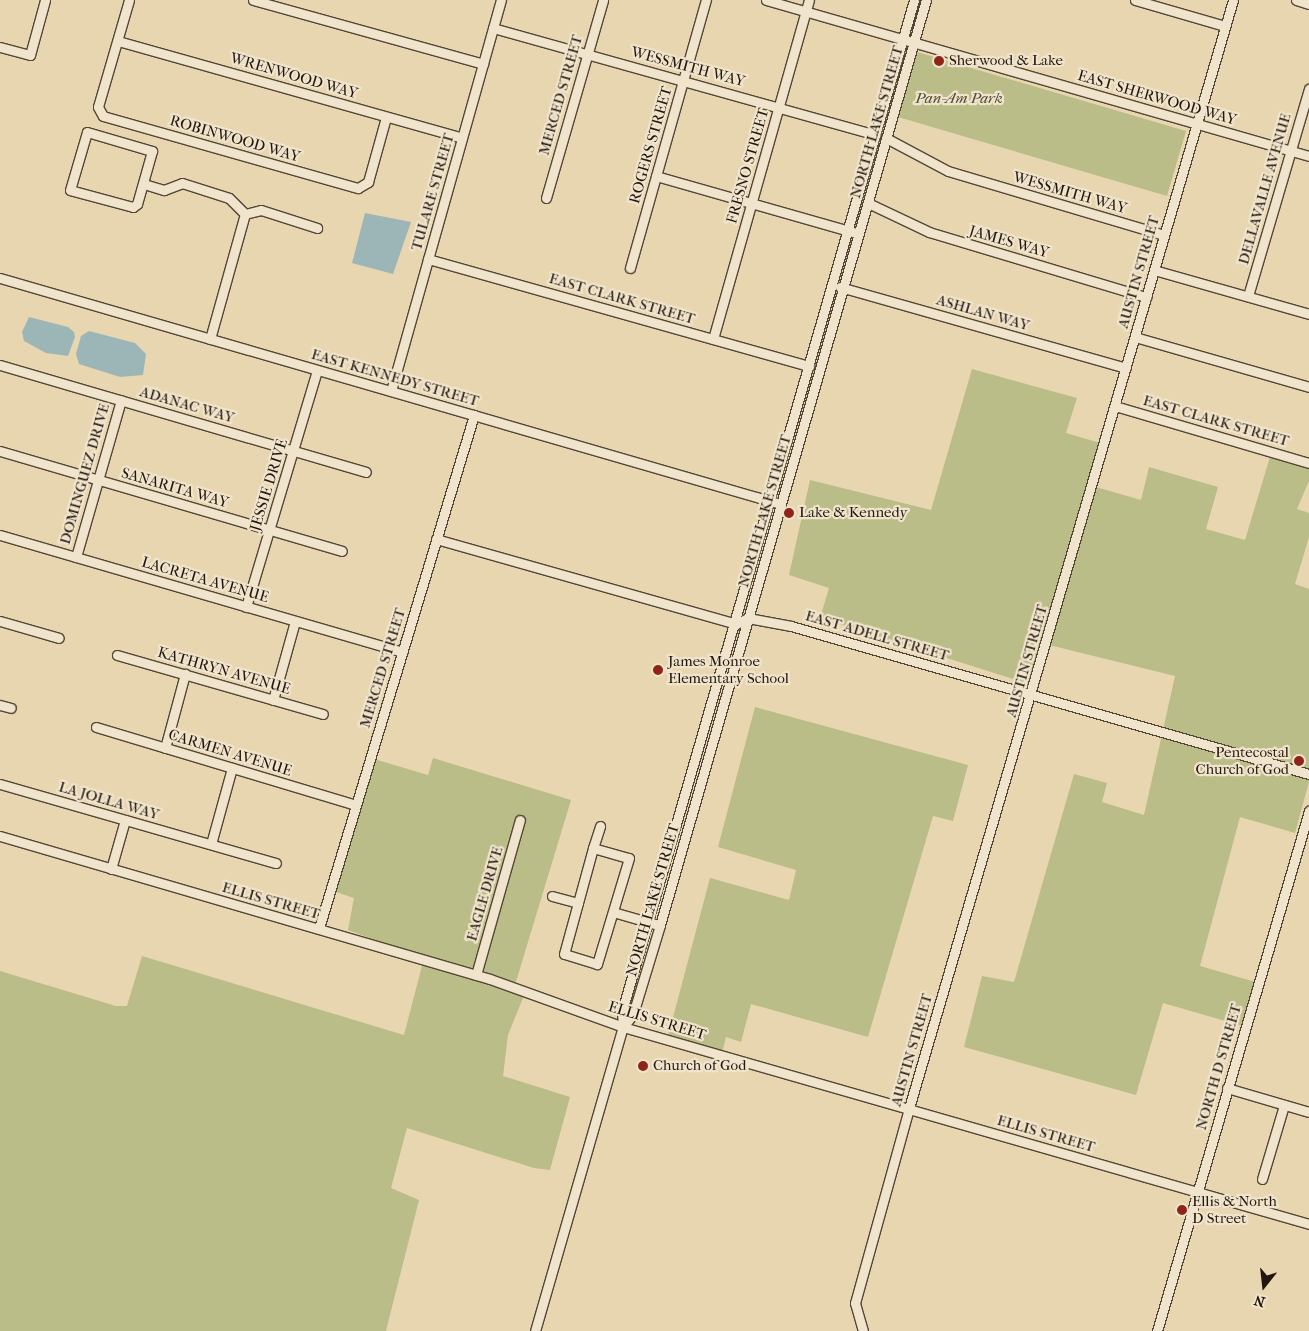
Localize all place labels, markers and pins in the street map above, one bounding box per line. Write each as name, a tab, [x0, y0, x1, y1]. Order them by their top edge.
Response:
place label: Sherwood & Lake	[949, 52, 1063, 70]
marker: Sherwood & Lake	[933, 55, 945, 67]
place label: Lake & Kennedy	[799, 504, 907, 522]
marker: Lake & Kennedy	[783, 507, 795, 519]
place label: James Monroe Elementary School	[668, 652, 789, 687]
marker: James Monroe Elementary School	[652, 664, 664, 676]
place label: Pentecostal Church of God	[1196, 743, 1289, 778]
marker: Pentecostal Church of God	[1293, 755, 1305, 767]
place label: Church of God	[653, 1057, 746, 1075]
marker: Church of God	[637, 1060, 649, 1072]
place label: Ellis & North D Street	[1192, 1192, 1277, 1227]
marker: Ellis & North D Street	[1176, 1204, 1188, 1216]

